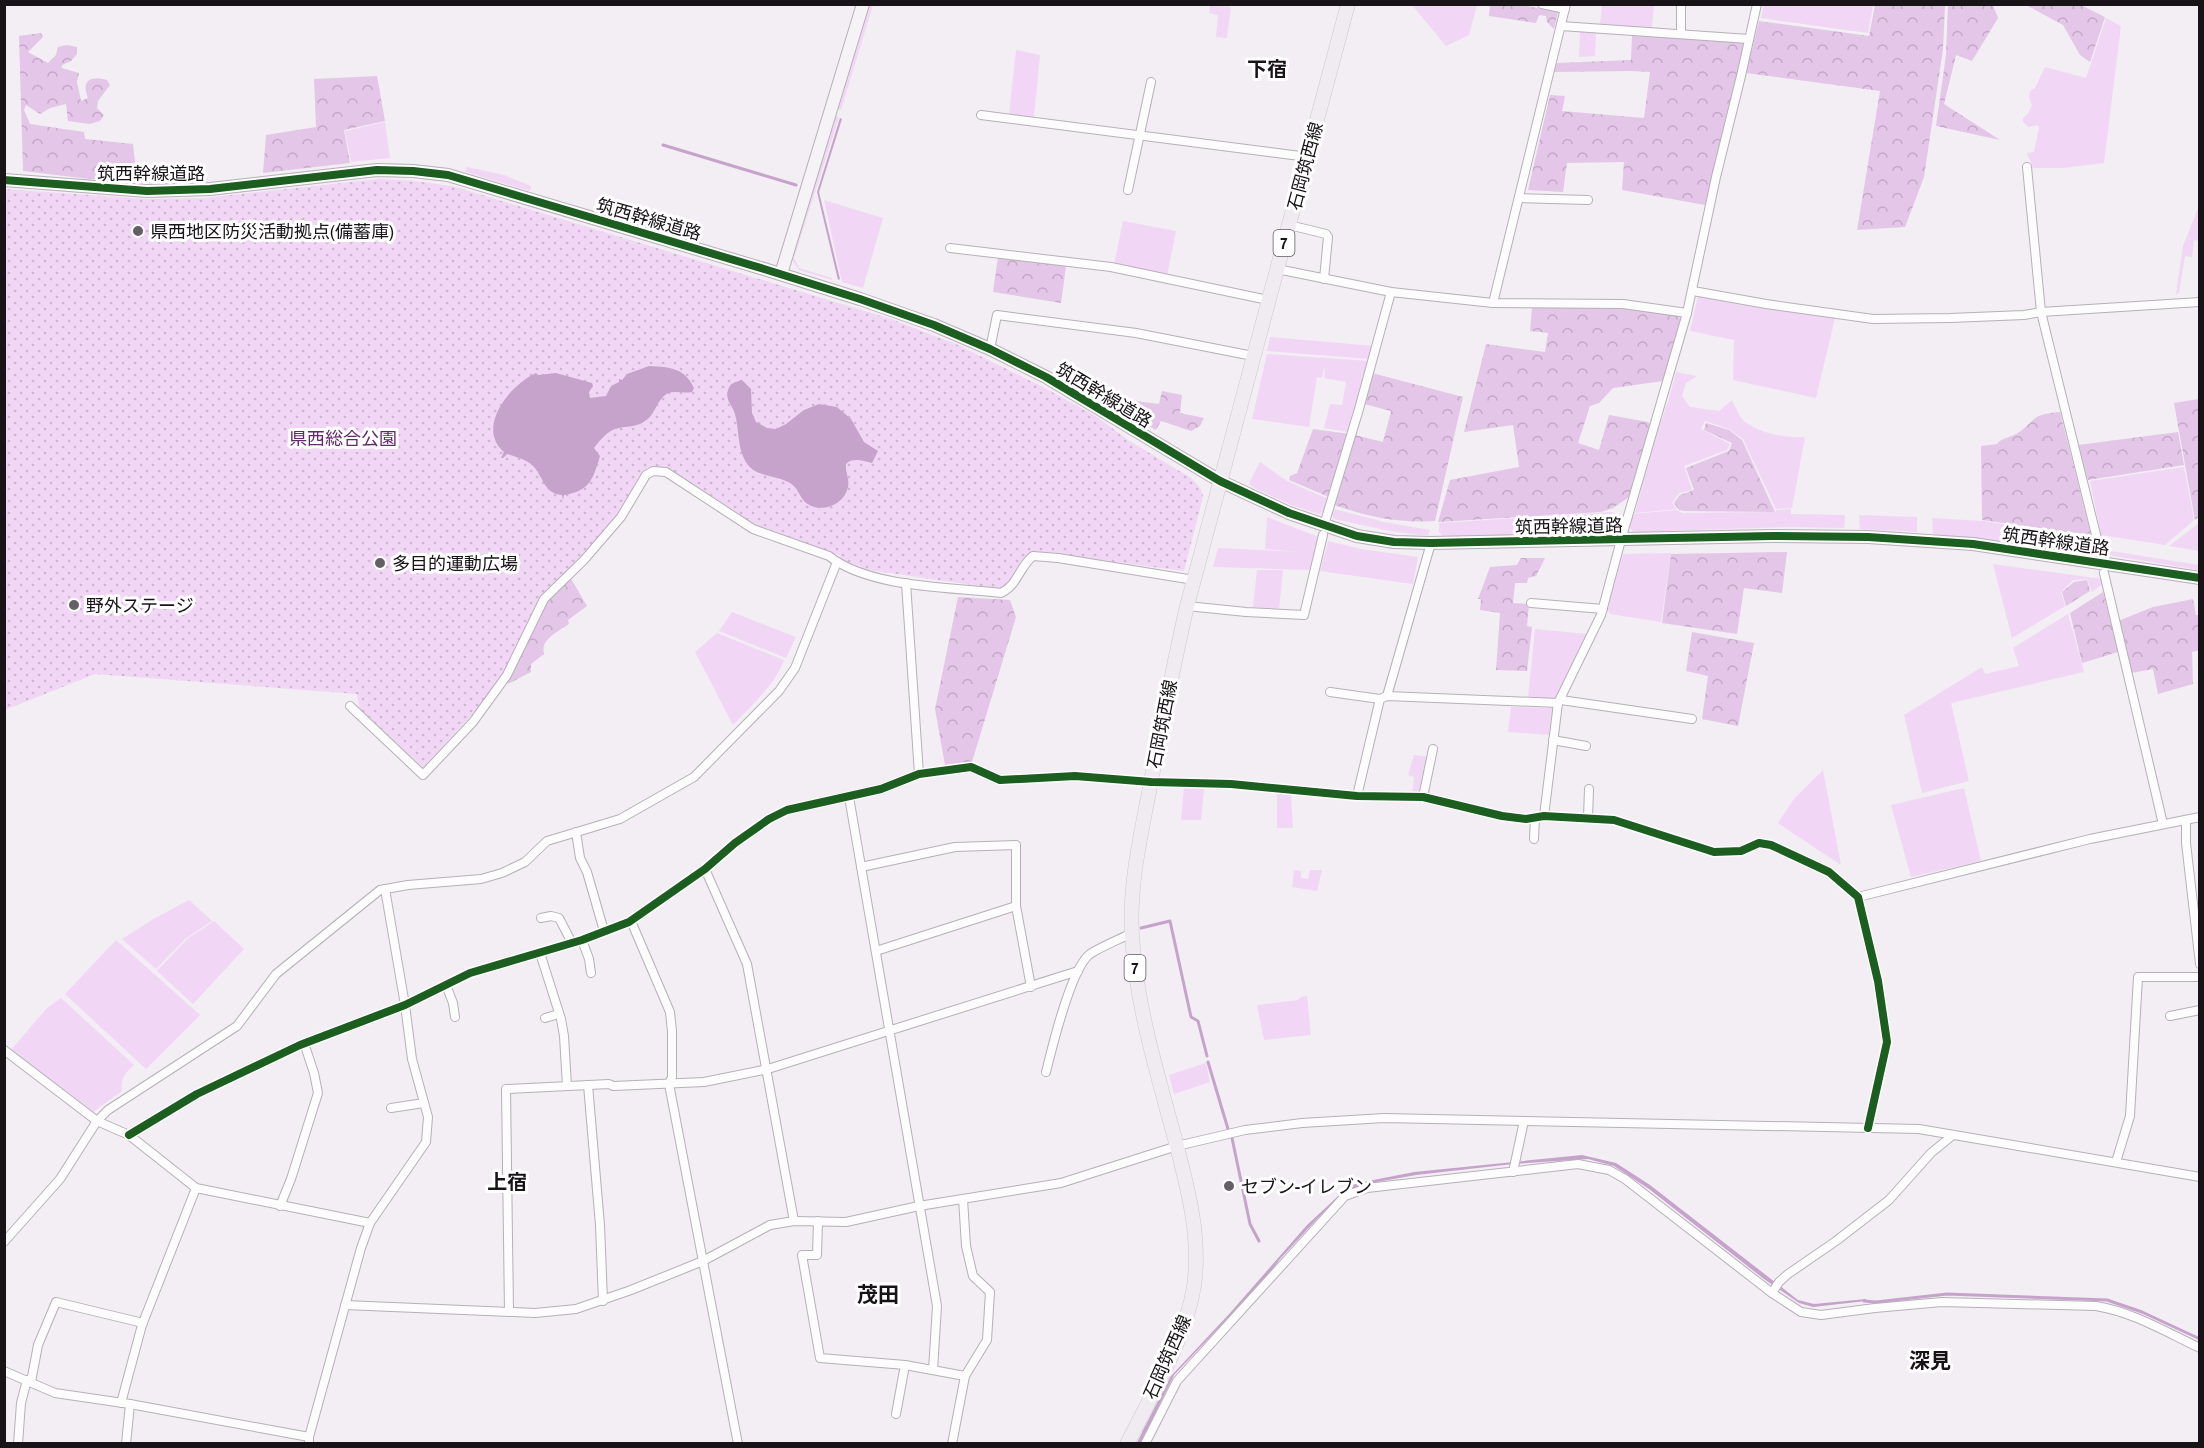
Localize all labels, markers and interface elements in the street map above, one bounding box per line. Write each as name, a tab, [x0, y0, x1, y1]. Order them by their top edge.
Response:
district label: 下宿	[1247, 55, 1287, 82]
street label: 石岡筑西線	[1281, 119, 1329, 213]
street label: 筑西幹線道路	[97, 161, 205, 186]
street label: 筑西幹線道路	[594, 192, 704, 246]
place label: 県西地区防災活動拠点(備蓄庫)	[150, 219, 394, 244]
marker: 県西地区防災活動拠点(備蓄庫)	[131, 224, 145, 238]
road number: 7	[1274, 230, 1294, 256]
street label: 筑西幹線道路	[1051, 356, 1157, 434]
park label: 県西総合公園	[289, 426, 397, 451]
street label: 筑西幹線道路	[1515, 513, 1623, 539]
street label: 筑西幹線道路	[2001, 521, 2111, 561]
place label: 多目的運動広場	[392, 551, 518, 576]
marker: 多目的運動広場	[373, 556, 387, 570]
place label: 野外ステージ	[86, 593, 194, 618]
marker: 野外ステージ	[67, 598, 81, 612]
street label: 石岡筑西線	[1141, 677, 1183, 771]
road number: 7	[1124, 955, 1146, 981]
district label: 上宿	[487, 1168, 527, 1195]
place label: セブン-イレブン	[1241, 1174, 1372, 1199]
marker: セブン-イレブン	[1222, 1179, 1236, 1193]
district label: 茂田	[857, 1280, 899, 1309]
street label: 石岡筑西線	[1137, 1311, 1197, 1403]
district label: 深見	[1909, 1346, 1951, 1375]

